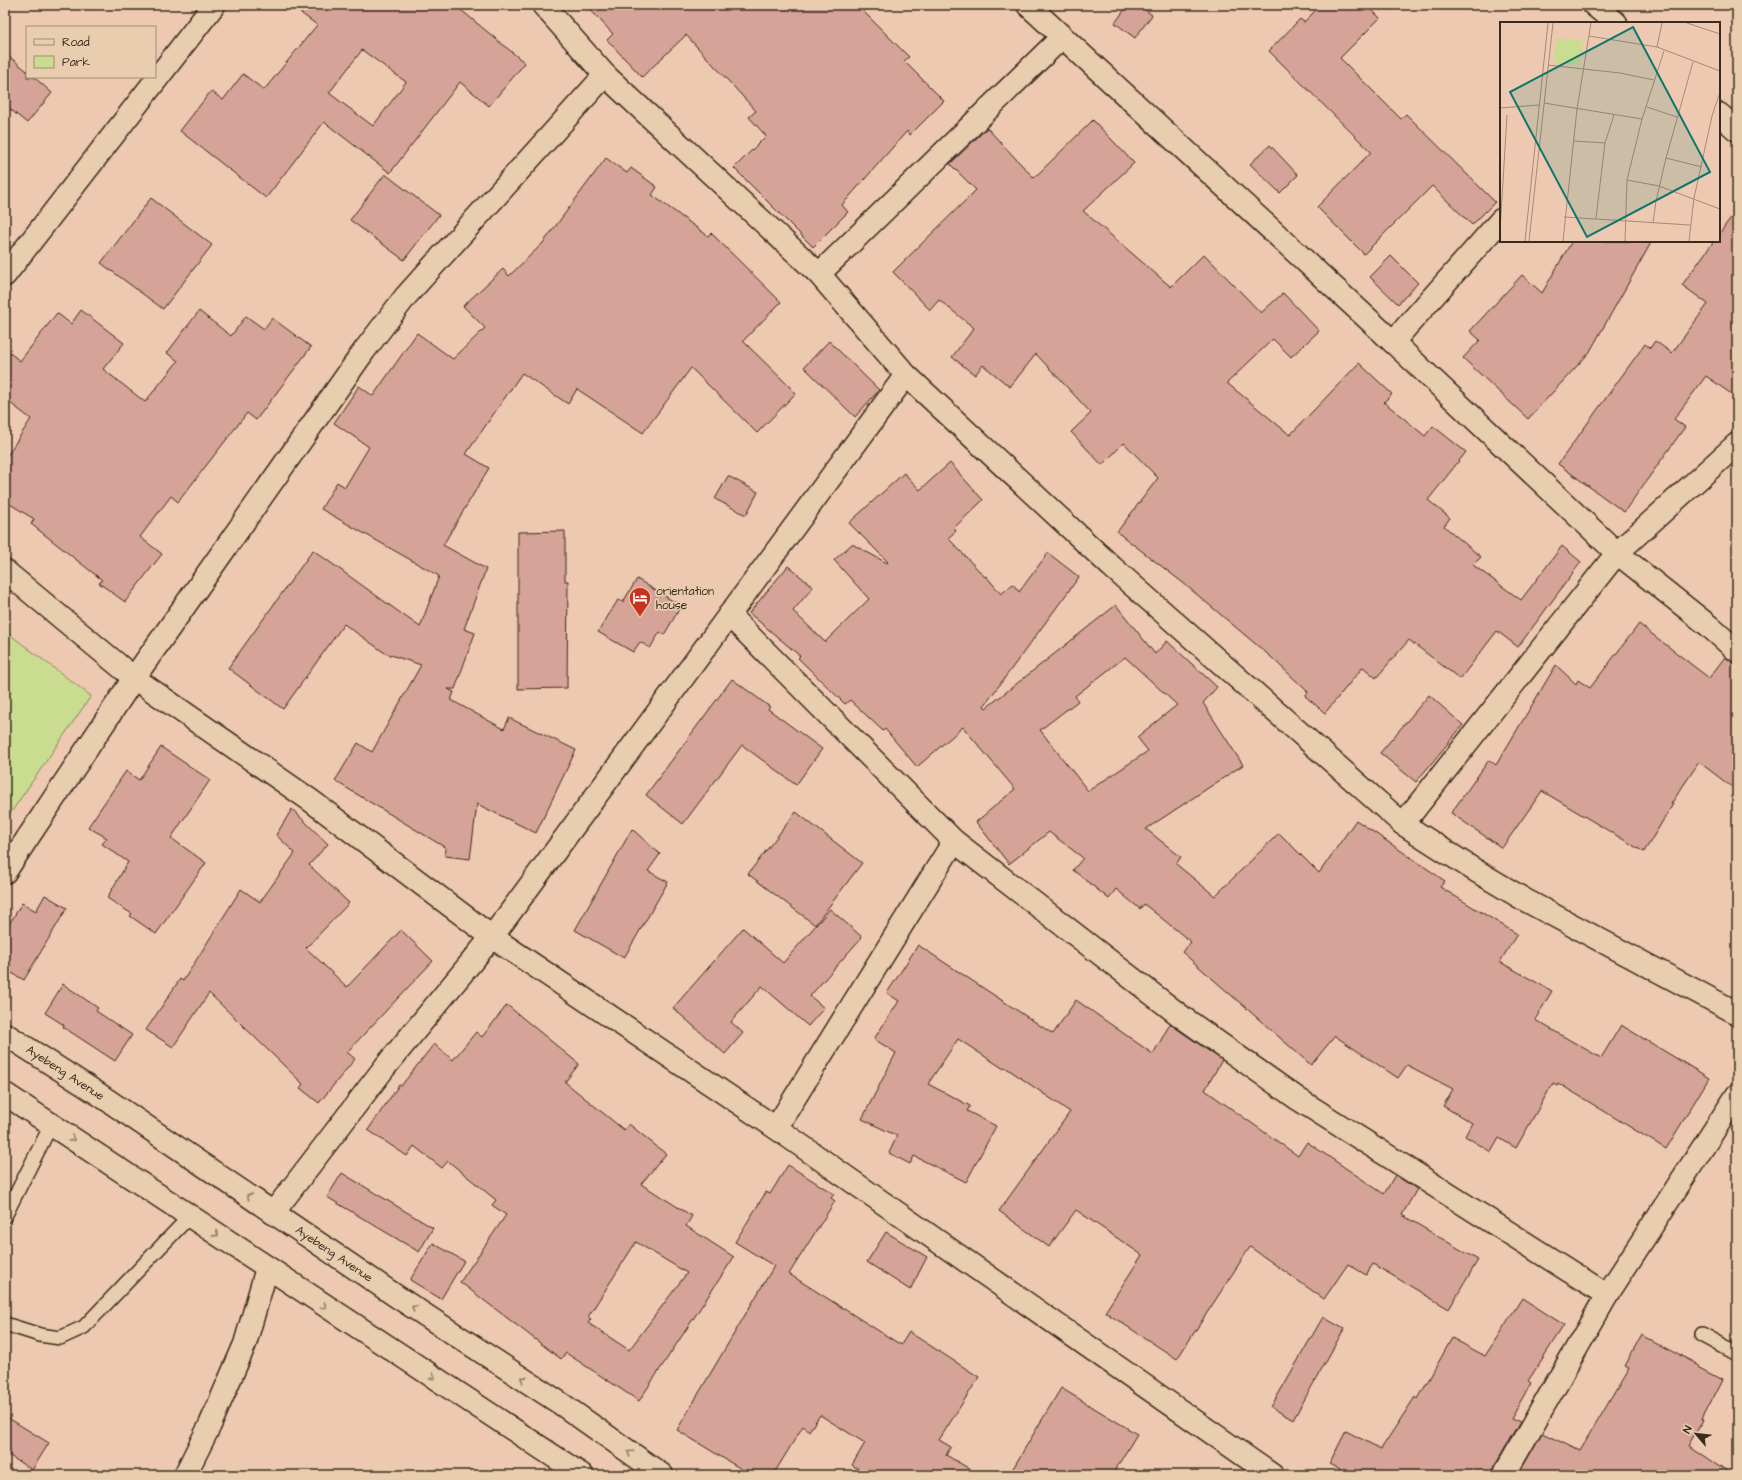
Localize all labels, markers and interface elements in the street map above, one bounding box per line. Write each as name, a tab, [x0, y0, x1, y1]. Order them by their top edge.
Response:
inset map	[1500, 22, 1720, 242]
legend	[26, 26, 156, 78]
text: Road	[62, 34, 90, 51]
text: Park	[62, 54, 90, 71]
place label: orientation house	[656, 583, 714, 614]
hotel icon: orientation house	[627, 585, 653, 618]
street label: Ayebeng Avenue	[22, 1041, 108, 1106]
one-way arrow	[68, 1135, 75, 1142]
one-way arrow	[246, 1194, 253, 1201]
street label: Ayebeng Avenue	[291, 1222, 376, 1287]
one-way arrow	[212, 1229, 219, 1237]
one-way arrow	[320, 1301, 327, 1309]
one-way arrow	[411, 1305, 418, 1313]
one-way arrow	[429, 1372, 436, 1380]
one-way arrow	[520, 1376, 527, 1384]
north arrow	[1676, 1414, 1716, 1454]
text: N	[1679, 1423, 1696, 1436]
one-way arrow	[628, 1451, 635, 1458]

